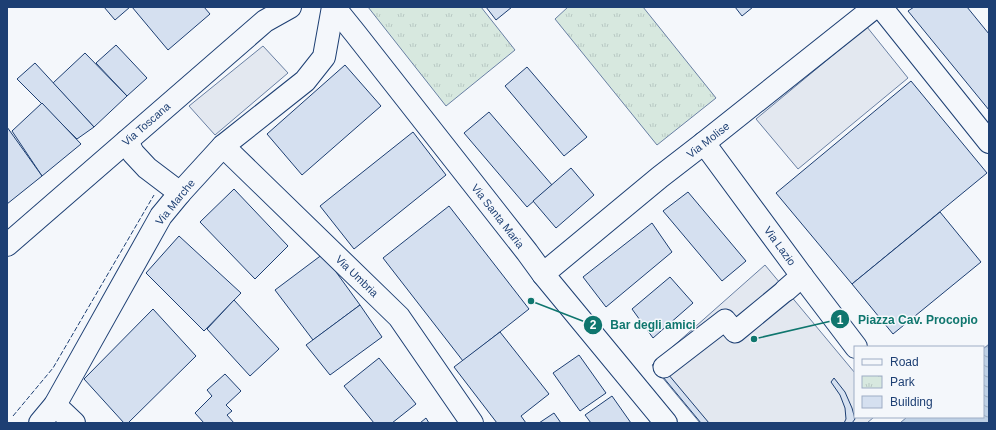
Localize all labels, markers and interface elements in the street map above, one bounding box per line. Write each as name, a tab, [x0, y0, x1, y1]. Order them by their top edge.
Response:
street label: Via Toscana	[120, 99, 173, 148]
street label: Via Molise	[684, 120, 732, 160]
street label: Via Marche	[153, 177, 197, 227]
street label: Via Santa Maria	[469, 182, 527, 251]
street label: Via Lazio	[762, 224, 798, 268]
street label: Via Umbria	[333, 253, 381, 300]
callout: Piazza Cav. Procopio	[830, 307, 986, 331]
callout: Bar degli amici	[583, 313, 704, 337]
text: 1	[837, 313, 844, 327]
text: Piazza Cav. Procopio	[858, 313, 978, 327]
text: 2	[590, 318, 597, 332]
text: Bar degli amici	[610, 318, 696, 332]
legend	[854, 346, 984, 418]
text: Road	[890, 355, 919, 369]
text: Park	[890, 375, 916, 389]
text: Building	[890, 395, 933, 409]

